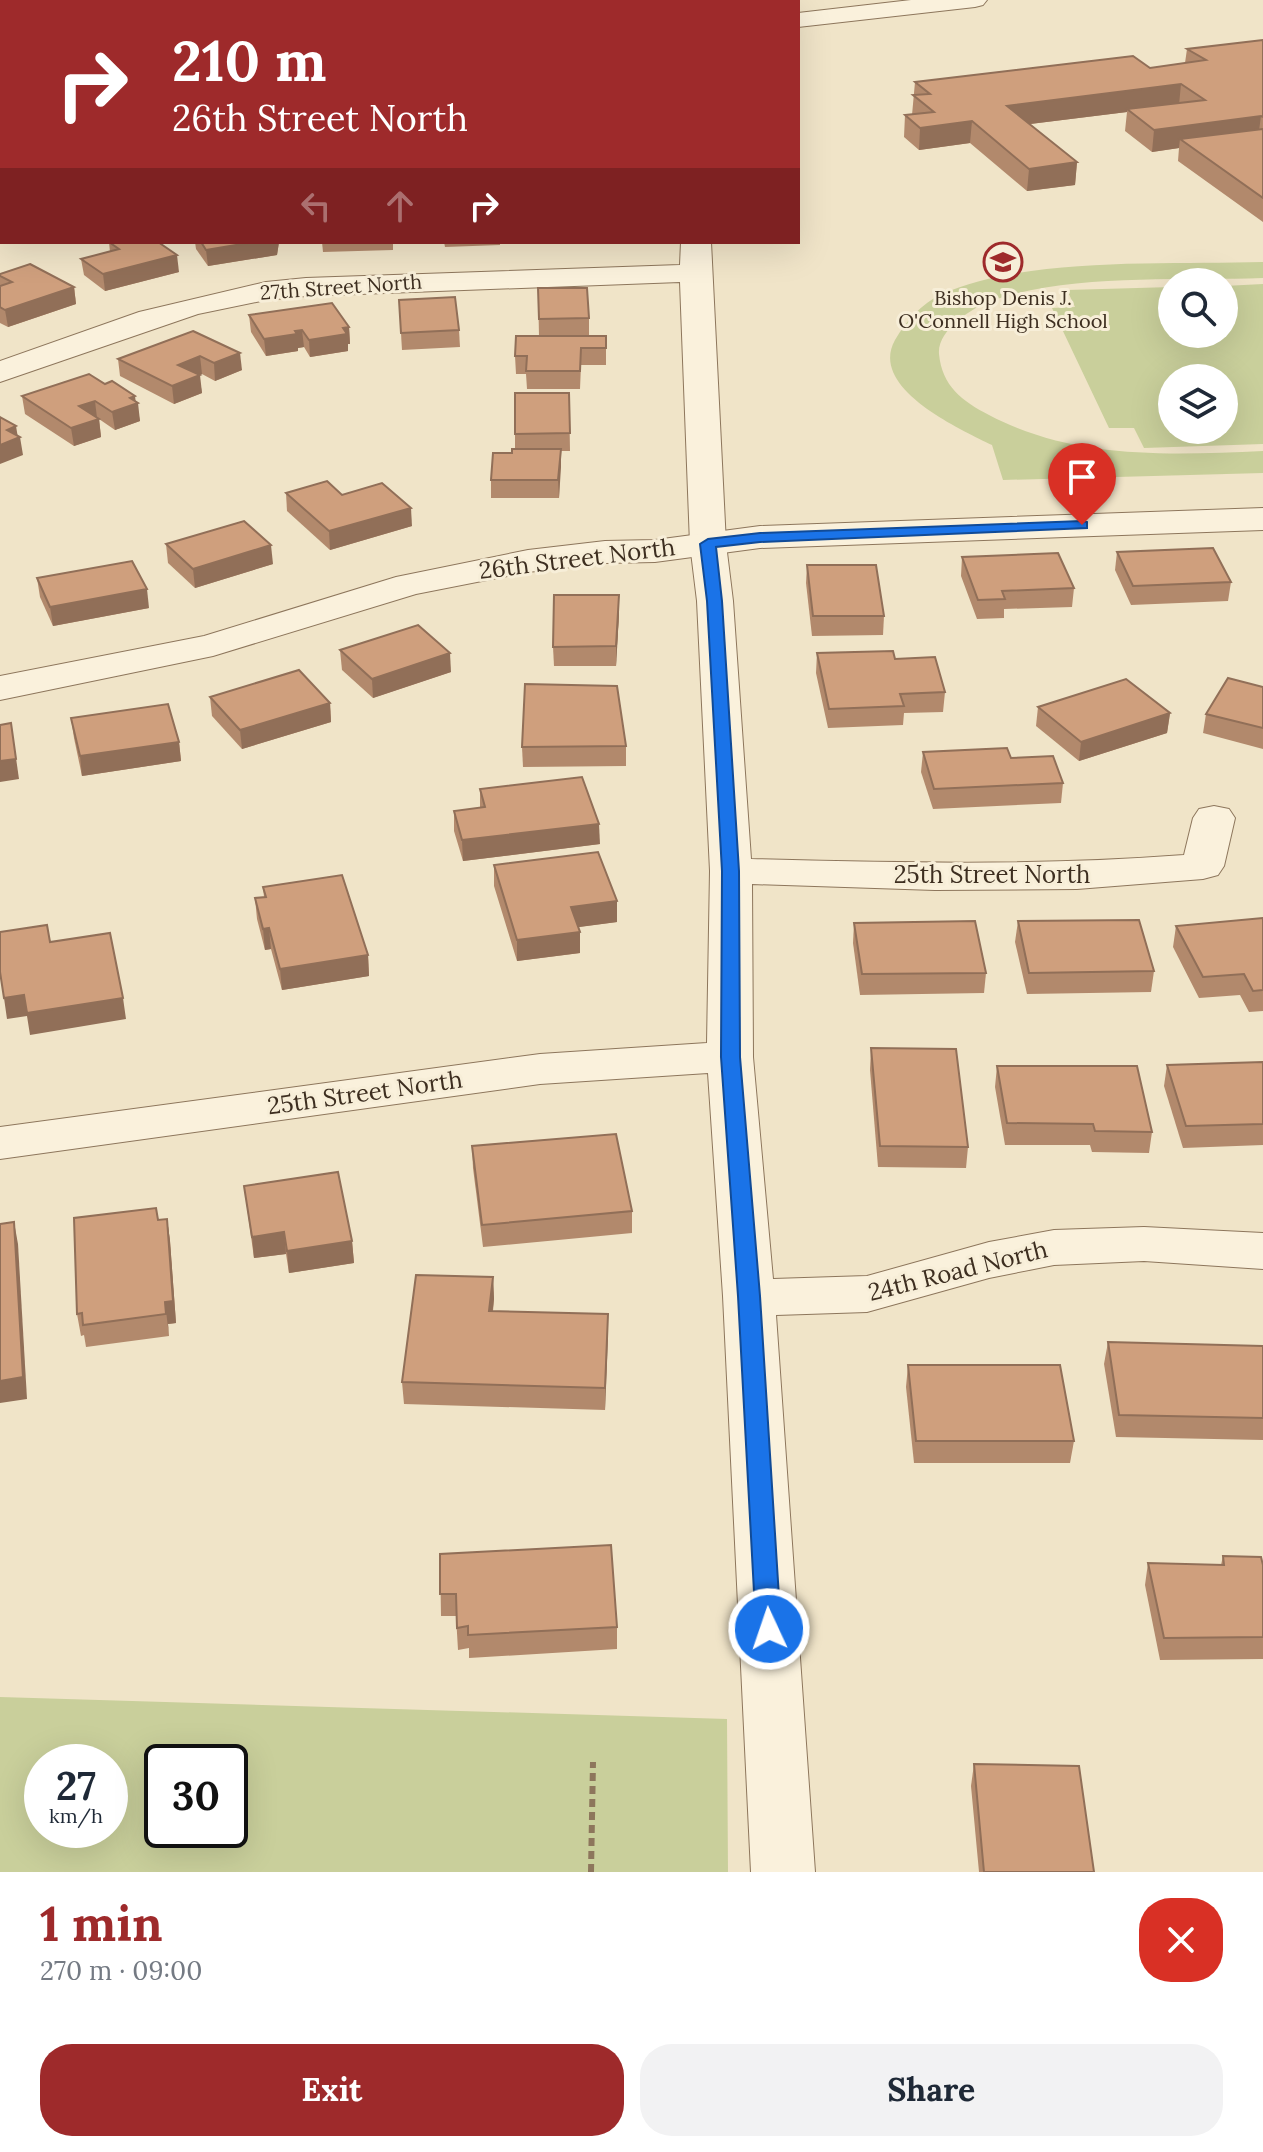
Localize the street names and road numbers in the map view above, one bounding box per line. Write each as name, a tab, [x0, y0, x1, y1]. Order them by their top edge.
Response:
street label: 27th Street North	[259, 268, 423, 305]
street label: 26th Street North	[477, 531, 677, 586]
street label: 25th Street North	[894, 859, 1090, 890]
street label: 25th Street North	[265, 1063, 464, 1122]
street label: 24th Road North	[865, 1233, 1051, 1308]

